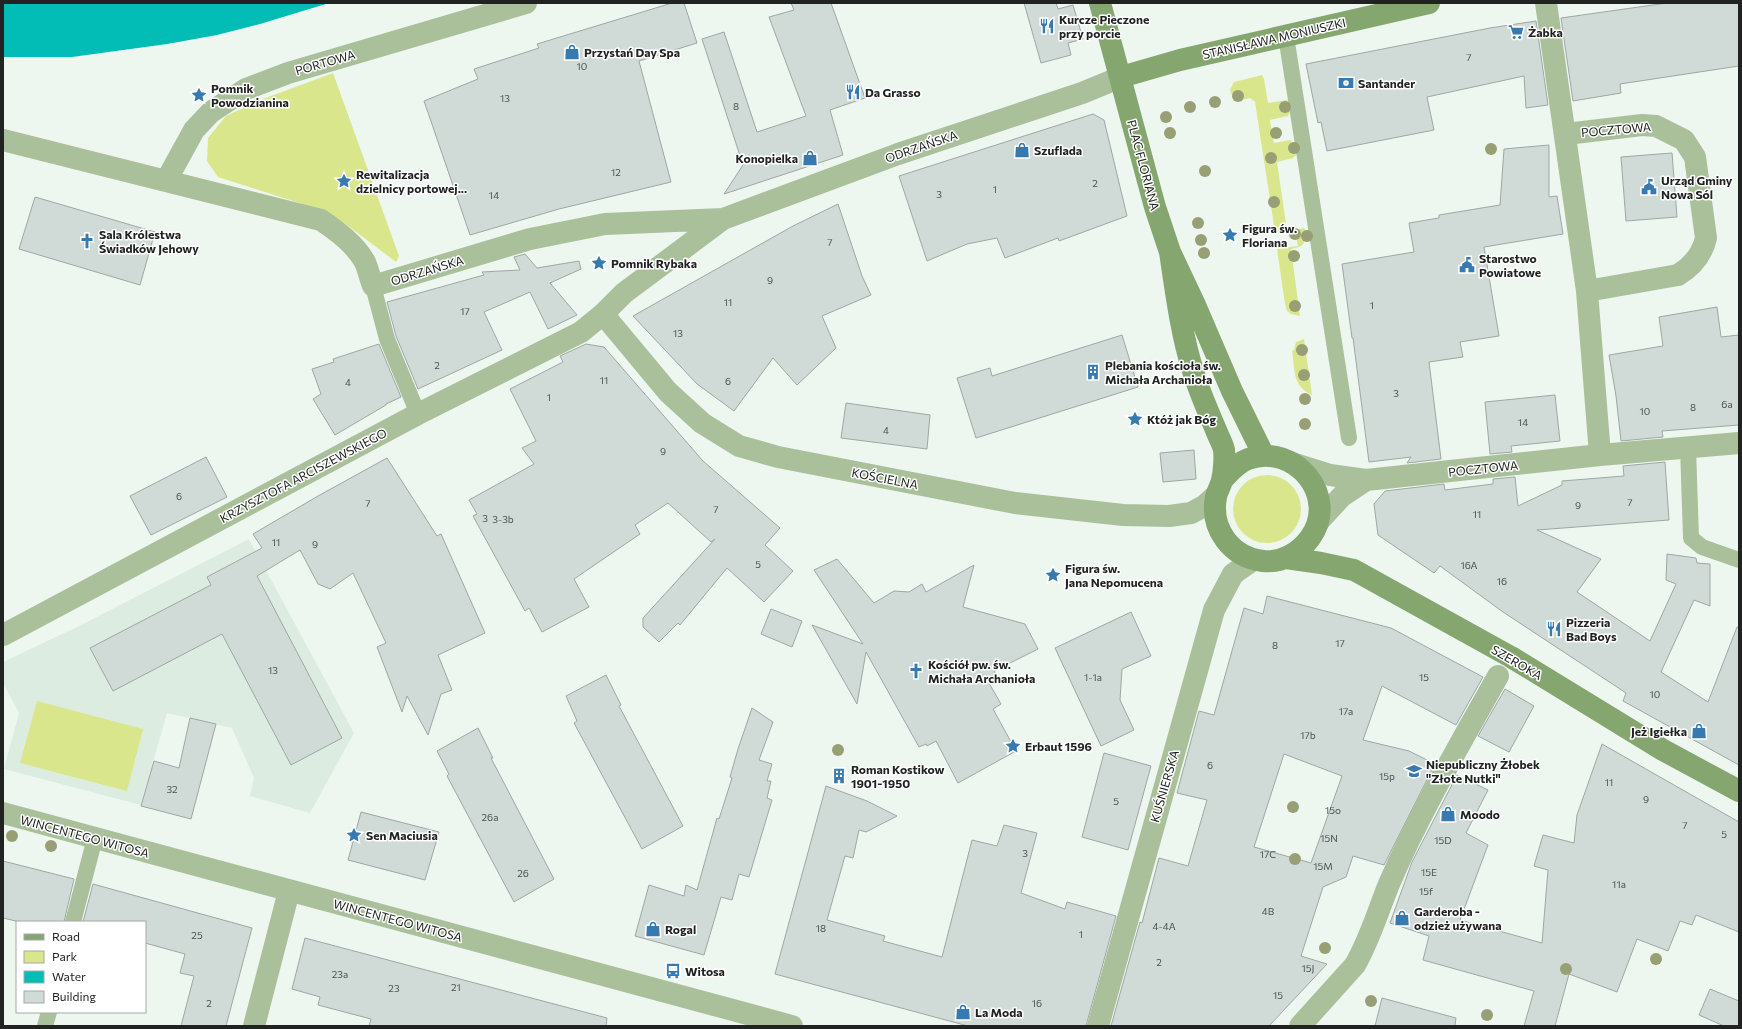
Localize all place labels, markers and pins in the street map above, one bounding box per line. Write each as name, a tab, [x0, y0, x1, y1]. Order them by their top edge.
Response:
place label: Kurcze Pieczone przy porcie	[1059, 12, 1149, 40]
restaurant icon: Kurcze Pieczone przy porcie	[1038, 17, 1056, 35]
supermarket icon: Żabka	[1507, 23, 1525, 41]
place label: Żabka	[1528, 25, 1563, 39]
shop icon: Przystań Day Spa	[563, 43, 581, 61]
place label: Przystań Day Spa	[584, 45, 680, 59]
bank icon: Santander	[1337, 74, 1355, 92]
place label: Santander	[1358, 76, 1415, 90]
place label: Pomnik Powodzianina	[211, 81, 289, 109]
restaurant icon: Da Grasso	[844, 83, 862, 101]
place label: Da Grasso	[865, 85, 921, 99]
place icon: Pomnik Powodzianina	[190, 86, 208, 104]
shop icon: Szuflada	[1013, 141, 1031, 159]
place label: Szuflada	[1034, 143, 1082, 157]
shop icon: Konopielka	[801, 149, 819, 167]
place label: Konopielka	[736, 151, 798, 165]
place label: Rewitalizacja dzielnicy portowej...	[356, 167, 467, 195]
place icon: Rewitalizacja dzielnicy portowej...	[335, 172, 353, 190]
place label: Urząd Gminy Nowa Sól	[1661, 173, 1733, 201]
public building icon: Urząd Gminy Nowa Sól	[1640, 178, 1658, 196]
place label: Figura św. Floriana	[1242, 221, 1297, 249]
place icon: Figura św. Floriana	[1221, 226, 1239, 244]
place label: Sala Królestwa Świadków Jehowy	[99, 227, 199, 256]
church icon: Sala Królestwa Świadków Jehowy	[78, 232, 96, 250]
place label: Starostwo Powiatowe	[1479, 251, 1541, 279]
place icon: Pomnik Rybaka	[590, 254, 608, 272]
place label: Pomnik Rybaka	[611, 256, 697, 270]
public building icon: Starostwo Powiatowe	[1458, 256, 1476, 274]
place label: Plebania kościoła św. Michała Archanioła	[1105, 358, 1221, 386]
building icon: Plebania kościoła św. Michała Archanioła	[1084, 363, 1102, 381]
place icon: Któż jak Bóg	[1126, 410, 1144, 428]
place label: Któż jak Bóg	[1147, 412, 1216, 426]
place label: Figura św. Jana Nepomucena	[1065, 561, 1163, 590]
place icon: Figura św. Jana Nepomucena	[1044, 566, 1062, 584]
place label: Pizzeria Bad Boys	[1566, 615, 1617, 643]
restaurant icon: Pizzeria Bad Boys	[1545, 620, 1563, 638]
place label: Kościół pw. św. Michała Archanioła	[928, 657, 1035, 685]
church icon: Kościół pw. św. Michała Archanioła	[907, 662, 925, 680]
shop icon: Jeż Igiełka	[1690, 722, 1708, 740]
place label: Jeż Igiełka	[1631, 724, 1687, 739]
place icon: Erbaut 1596	[1004, 737, 1022, 755]
place label: Erbaut 1596	[1025, 739, 1092, 753]
place label: Niepubliczny Żłobek "Złote Nutki"	[1426, 757, 1540, 785]
place label: Roman Kostikow 1901-1950	[851, 762, 944, 790]
school or university icon: Niepubliczny Żłobek "Złote Nutki"	[1405, 762, 1423, 780]
building icon: Roman Kostikow 1901-1950	[830, 767, 848, 785]
shop icon: Moodo	[1439, 805, 1457, 823]
place label: Moodo	[1460, 807, 1500, 821]
place icon: Sen Maciusia	[345, 826, 363, 844]
place label: Sen Maciusia	[366, 828, 438, 842]
place label: Garderoba - odzież używana	[1414, 904, 1502, 932]
shop icon: Garderoba - odzież używana	[1393, 909, 1411, 927]
shop icon: Rogal	[644, 920, 662, 938]
place label: Rogal	[665, 922, 696, 936]
bus stop icon: Witosa	[664, 962, 682, 980]
place label: Witosa	[685, 964, 725, 978]
shop icon: La Moda	[954, 1003, 972, 1021]
place label: La Moda	[975, 1005, 1023, 1019]

